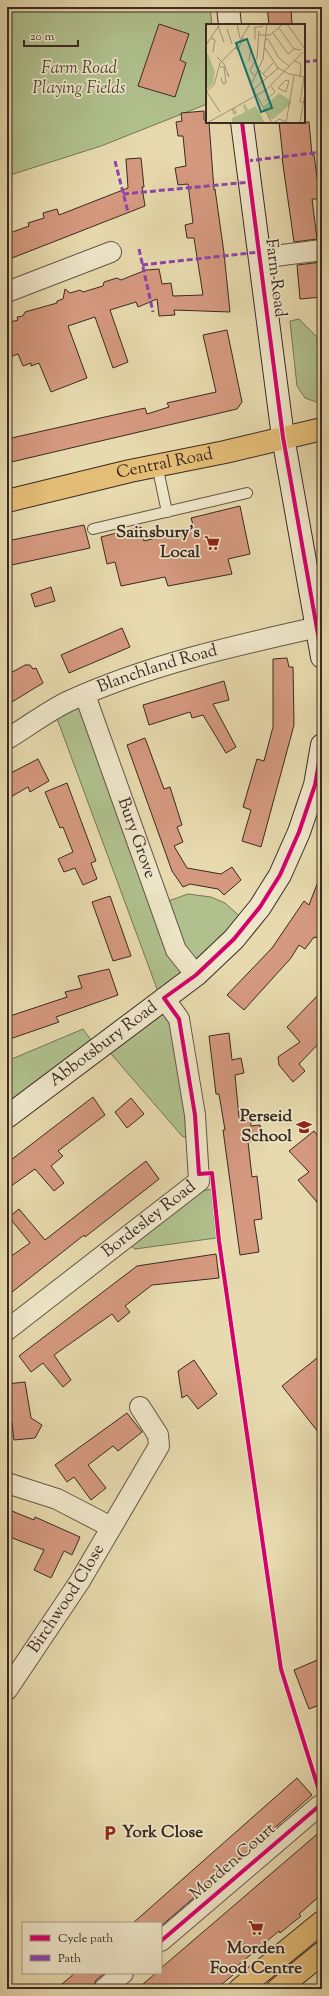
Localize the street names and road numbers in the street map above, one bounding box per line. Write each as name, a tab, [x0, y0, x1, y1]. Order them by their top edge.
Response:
street label: Farm Road	[258, 237, 292, 319]
street label: Central Road	[114, 443, 215, 486]
street label: Blanchland Road	[94, 639, 220, 700]
street label: Bury Grove	[111, 794, 162, 882]
street label: Abbotsbury Road	[45, 996, 163, 1093]
street label: Bordesley Road	[97, 1175, 202, 1264]
street label: Birchwood Close	[23, 1540, 111, 1658]
street label: Morden Court	[185, 1818, 281, 1906]

